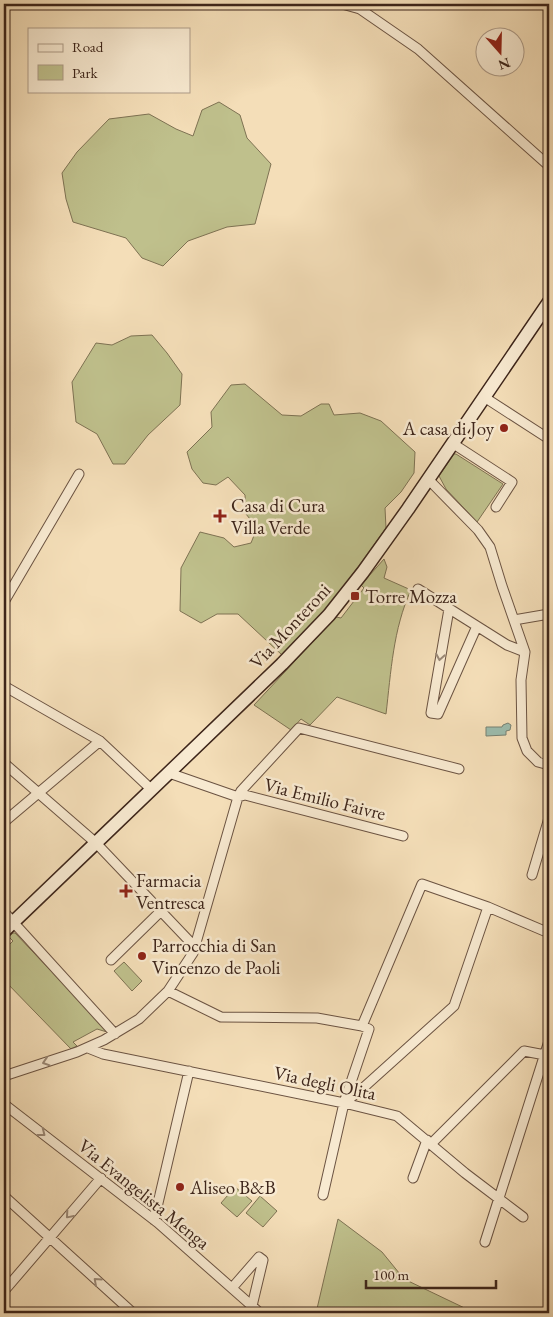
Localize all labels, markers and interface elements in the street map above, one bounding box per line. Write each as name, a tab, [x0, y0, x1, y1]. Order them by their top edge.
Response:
legend	[28, 28, 190, 92]
north arrow	[476, 28, 526, 78]
text: Road	[72, 37, 104, 56]
text: N	[495, 54, 513, 75]
text: Park	[72, 63, 99, 82]
place label: A casa di Joy	[402, 416, 495, 441]
marker: A casa di Joy	[498, 422, 510, 434]
place label: Casa di Cura Villa Verde	[231, 493, 326, 540]
marker: Casa di Cura Villa Verde	[213, 509, 227, 523]
street label: Via Monteroni	[244, 578, 336, 674]
place label: Torre Mozza	[365, 584, 457, 609]
marker: Torre Mozza	[349, 590, 361, 602]
one-way arrow	[436, 653, 446, 662]
street label: Via Emilio Faivre	[262, 772, 388, 826]
place label: Farmacia Ventresca	[136, 868, 206, 915]
marker: Farmacia Ventresca	[120, 885, 132, 897]
place label: Parrocchia di San Vincenzo de Paoli	[152, 933, 281, 980]
marker: Parrocchia di San Vincenzo de Paoli	[136, 950, 148, 962]
one-way arrow	[42, 1056, 51, 1066]
street label: Via degli Olita	[272, 1060, 379, 1106]
one-way arrow	[36, 1128, 45, 1136]
street label: Via Evangelista Menga	[73, 1133, 215, 1255]
place label: Aliseo B&B	[189, 1175, 276, 1200]
marker: Aliseo B&B	[174, 1181, 186, 1193]
one-way arrow	[66, 1210, 75, 1219]
scale bar	[366, 1257, 496, 1289]
text: 100 m	[373, 1265, 410, 1284]
one-way arrow	[93, 1278, 102, 1287]

